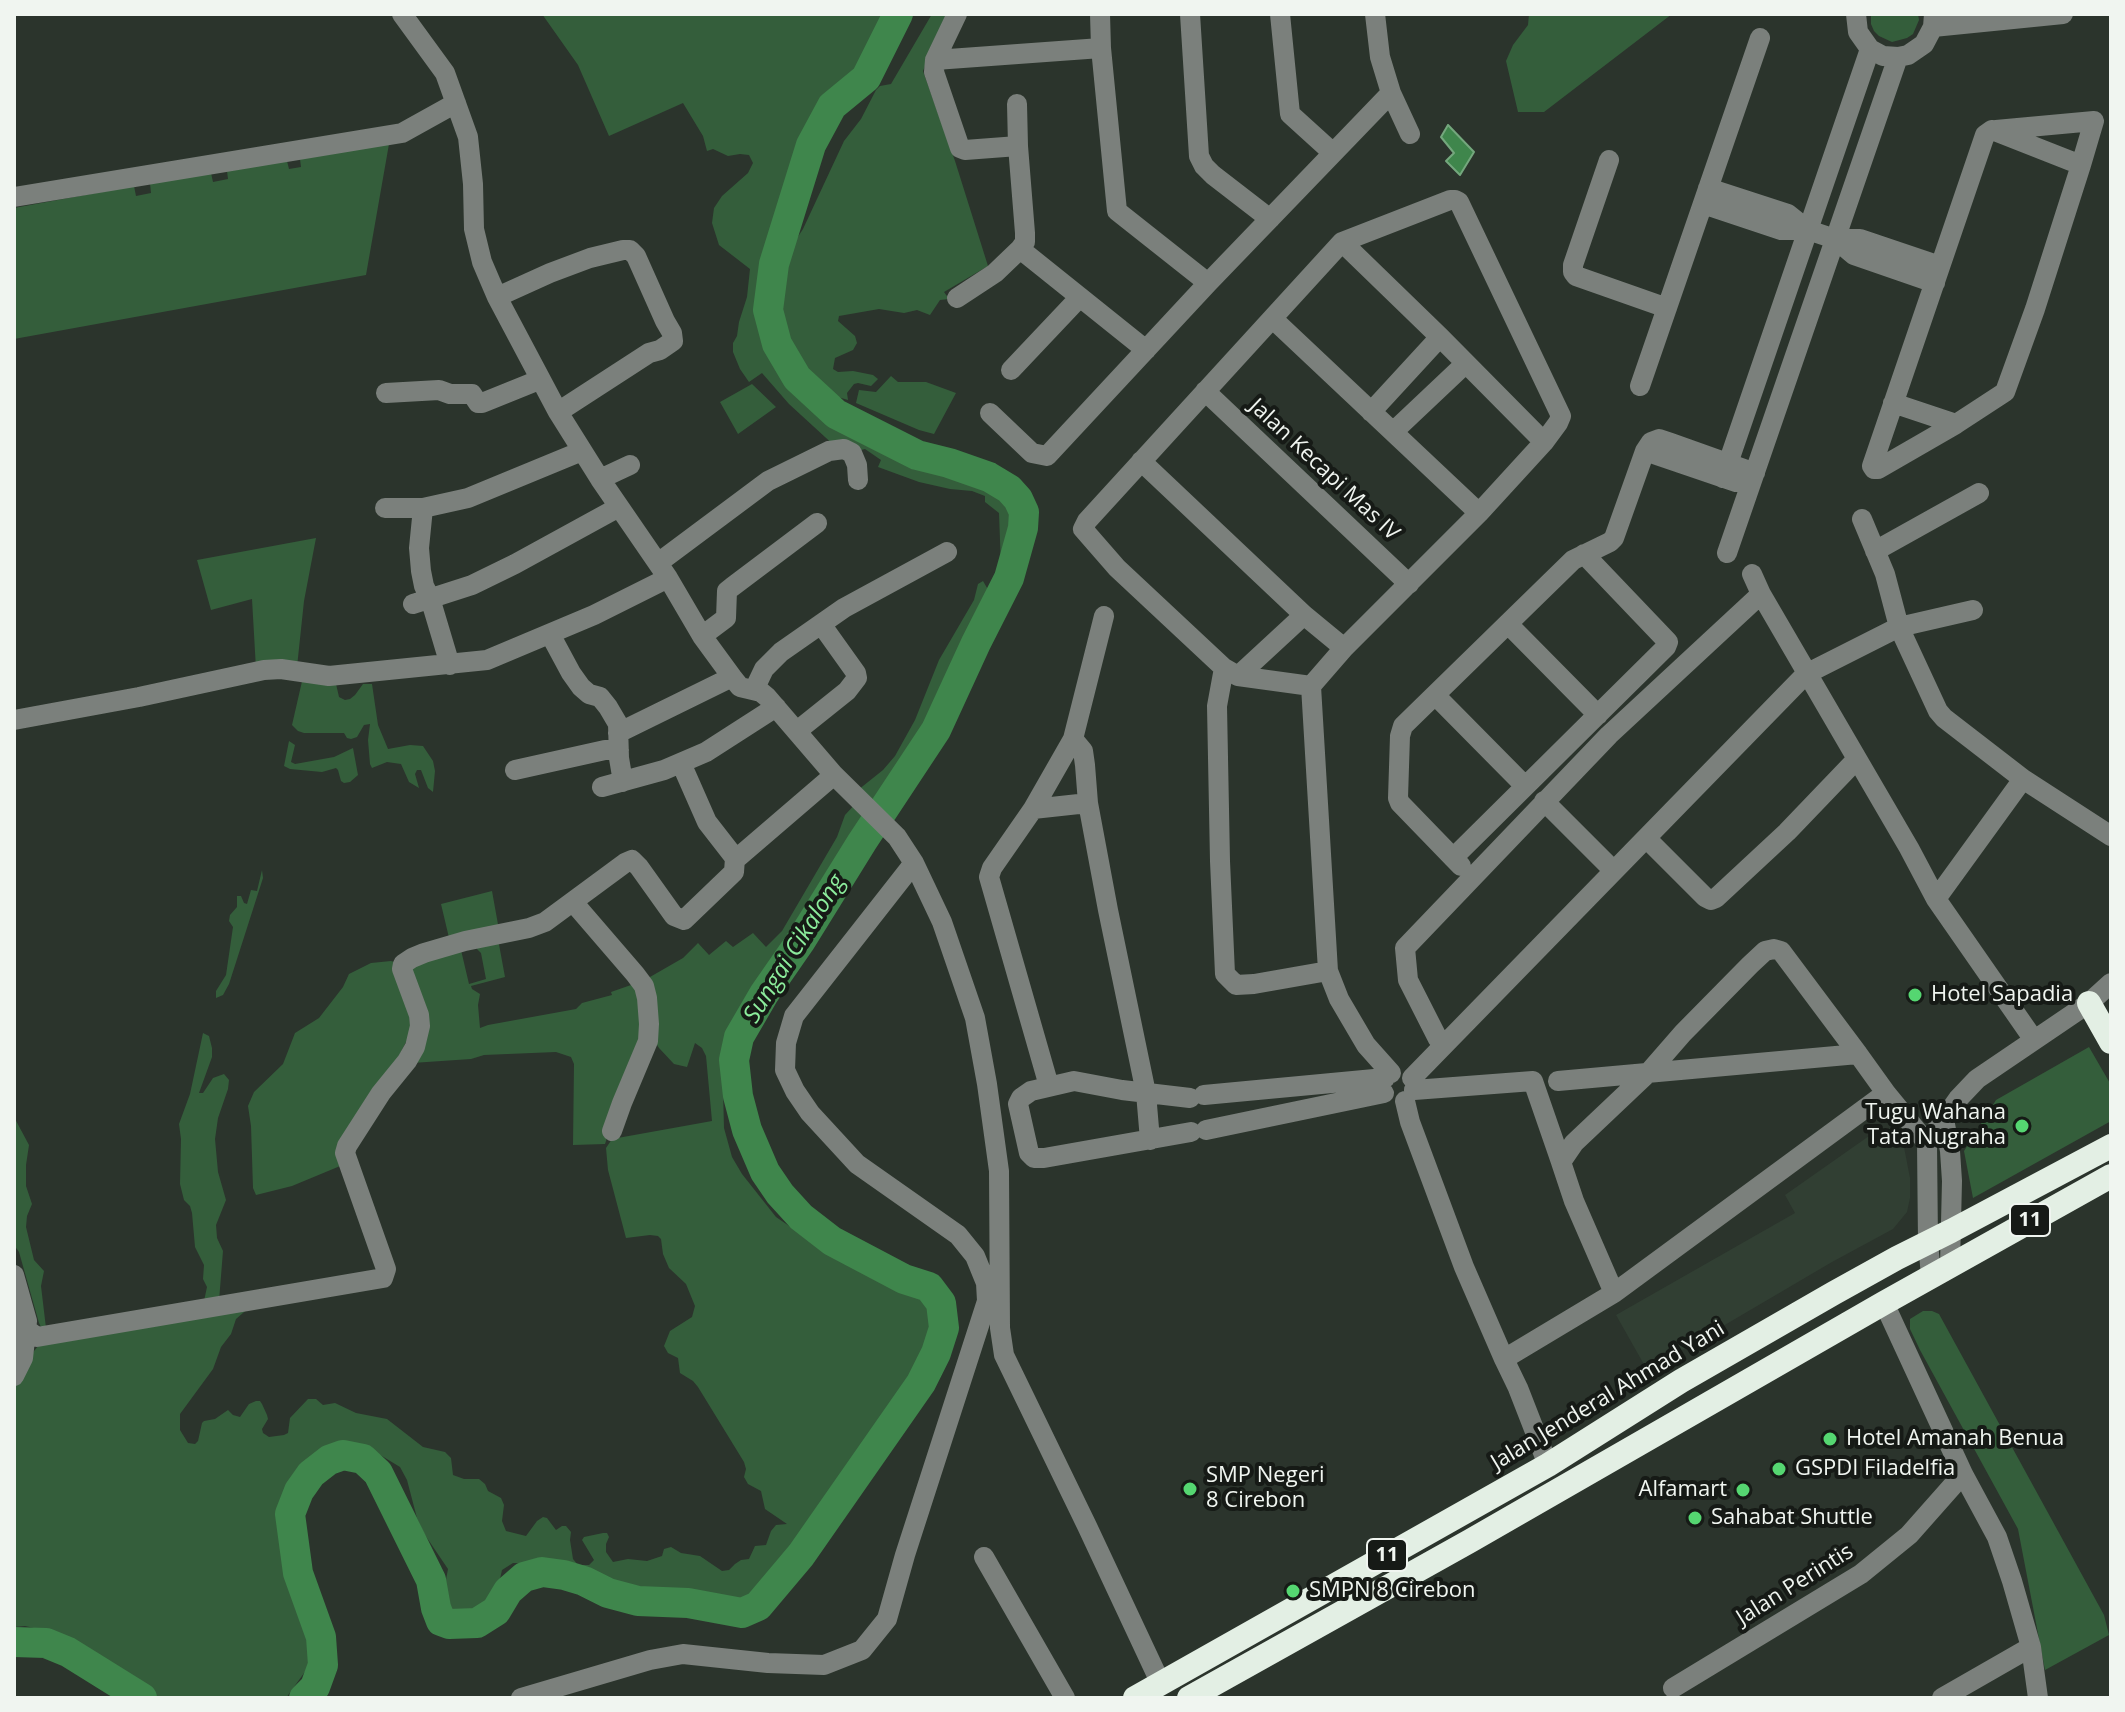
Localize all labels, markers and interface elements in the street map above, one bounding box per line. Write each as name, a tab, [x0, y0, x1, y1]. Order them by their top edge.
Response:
street label: Jalan Kecapi Mas IV	[1243, 394, 1405, 546]
water label: Sungai Cikalong	[738, 870, 852, 1028]
place label: Hotel Sapadia	[1931, 982, 2073, 1008]
marker: Hotel Sapadia	[1906, 986, 1924, 1004]
place label: Tugu Wahana Tata Nugraha	[1865, 1100, 2006, 1152]
marker: Tugu Wahana Tata Nugraha	[2013, 1117, 2031, 1135]
road number: 11	[2010, 1204, 2050, 1236]
street label: Jalan Jenderal Ahmad Yani	[1486, 1316, 1730, 1476]
place label: Hotel Amanah Benua	[1846, 1426, 2064, 1452]
marker: Hotel Amanah Benua	[1821, 1430, 1839, 1448]
place label: GSPDI Filadelfia	[1795, 1456, 1955, 1482]
marker: GSPDI Filadelfia	[1770, 1460, 1788, 1478]
place label: SMP Negeri 8 Cirebon	[1206, 1463, 1325, 1514]
place label: Alfamart	[1638, 1477, 1727, 1503]
marker: SMP Negeri 8 Cirebon	[1181, 1480, 1199, 1498]
marker: Alfamart	[1734, 1481, 1752, 1499]
place label: Sahabat Shuttle	[1711, 1505, 1873, 1531]
marker: Sahabat Shuttle	[1686, 1509, 1704, 1527]
road number: 11	[1367, 1539, 1407, 1571]
street label: Jalan Perintis	[1732, 1539, 1858, 1631]
place label: SMPN 8 Cirebon	[1309, 1578, 1476, 1604]
marker: SMPN 8 Cirebon	[1284, 1582, 1302, 1600]

